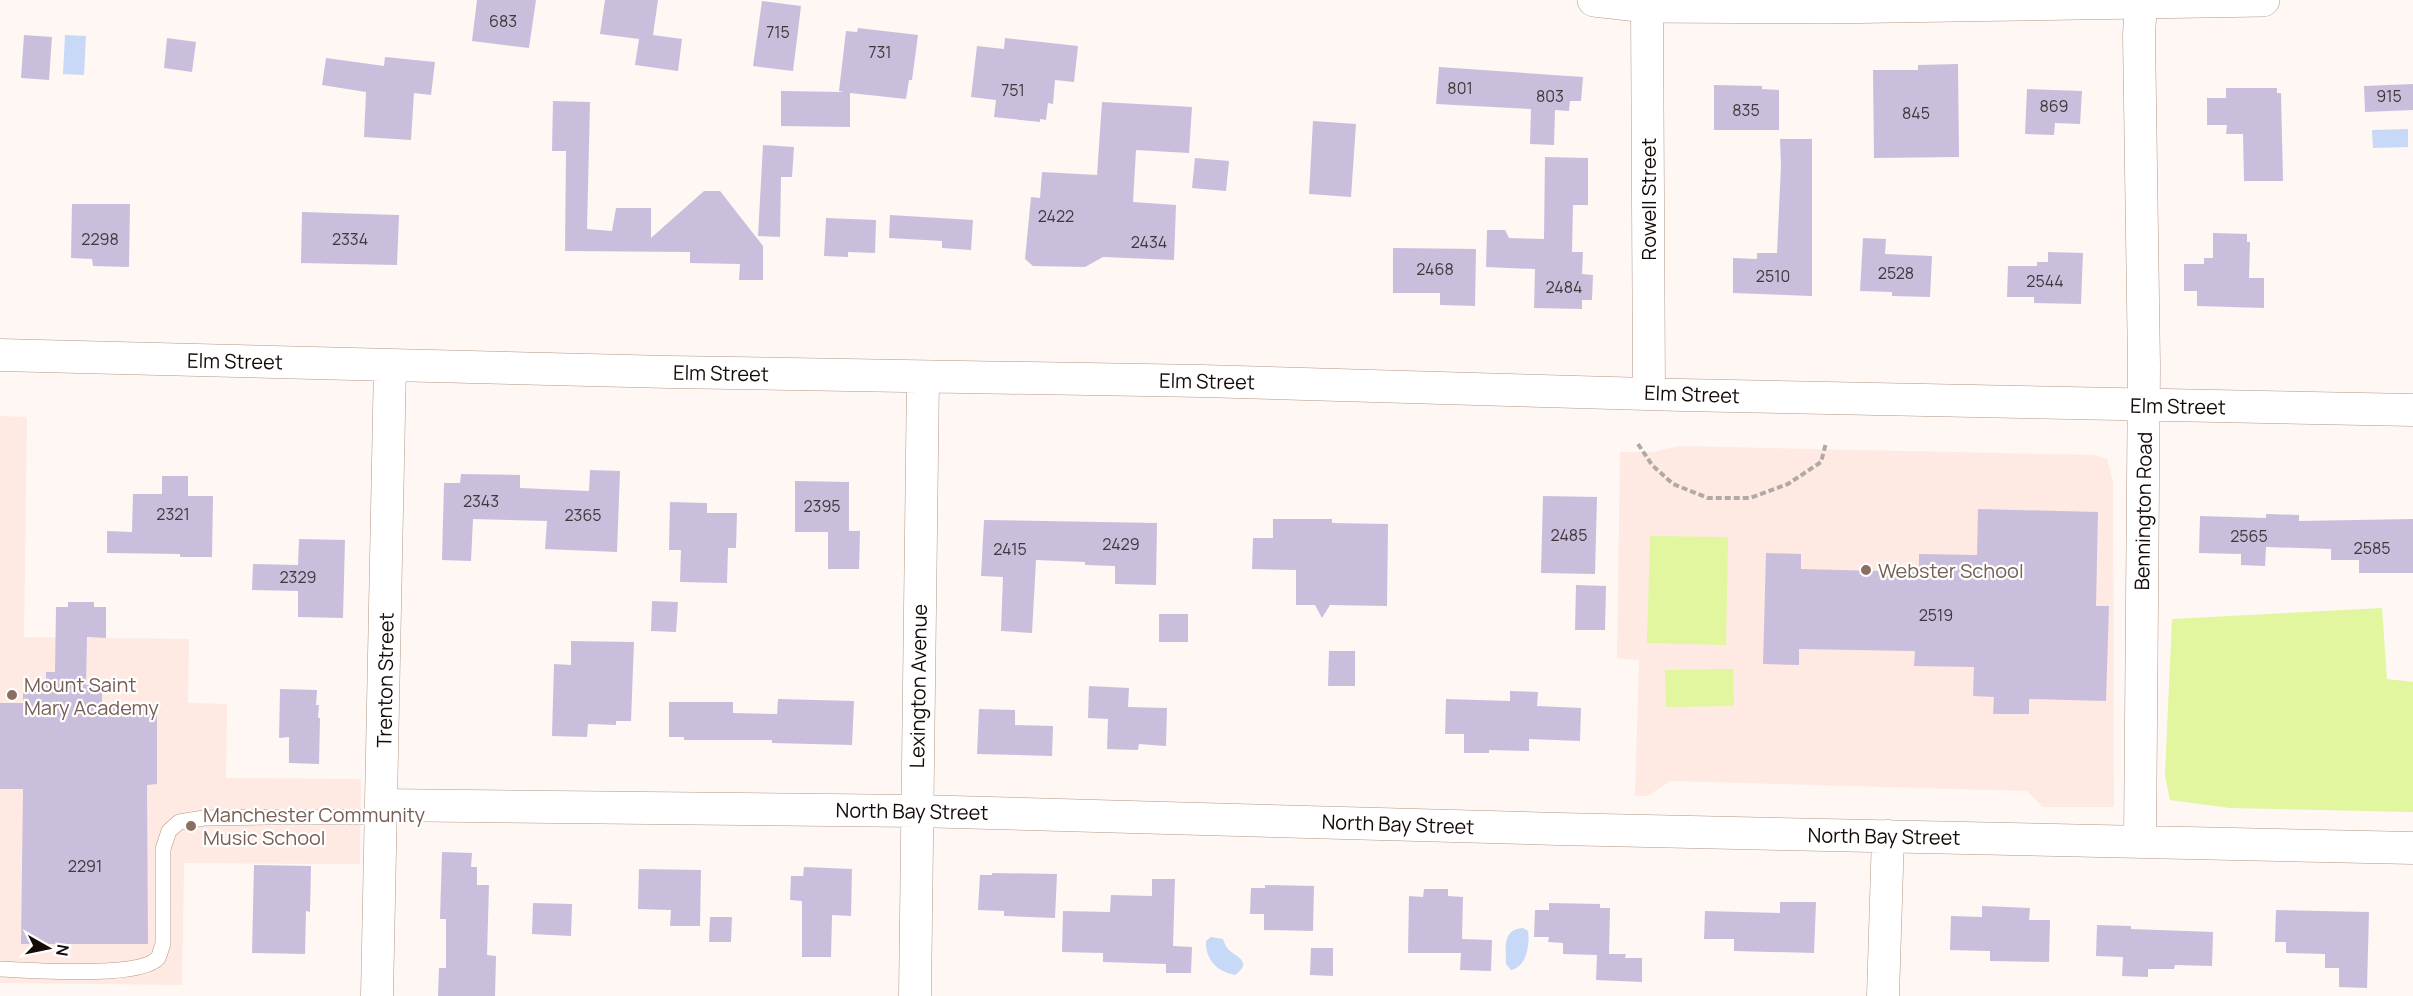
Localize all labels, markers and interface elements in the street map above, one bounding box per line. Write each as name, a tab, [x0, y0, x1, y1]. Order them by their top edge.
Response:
house number: 683	[489, 10, 517, 32]
house number: 715	[766, 21, 790, 43]
house number: 731	[868, 41, 892, 63]
house number: 801	[1447, 77, 1473, 99]
house number: 751	[1001, 79, 1025, 101]
house number: 803	[1536, 85, 1564, 107]
house number: 915	[2376, 85, 2402, 107]
house number: 869	[2040, 95, 2068, 117]
house number: 835	[1732, 99, 1760, 121]
house number: 845	[1902, 102, 1930, 124]
street label: Rowell Street	[1635, 138, 1662, 260]
house number: 2422	[1038, 205, 1074, 227]
house number: 2298	[81, 228, 119, 250]
house number: 2334	[332, 228, 368, 250]
house number: 2434	[1131, 231, 1167, 253]
house number: 2468	[1416, 258, 1454, 280]
house number: 2528	[1878, 262, 1914, 284]
house number: 2510	[1756, 265, 1790, 287]
house number: 2544	[2026, 270, 2064, 292]
house number: 2484	[1546, 276, 1582, 298]
street label: Elm Street	[187, 347, 283, 375]
street label: Elm Street	[673, 359, 769, 387]
street label: Elm Street	[1159, 367, 1255, 395]
street label: Elm Street	[1644, 379, 1740, 409]
street label: Elm Street	[2130, 392, 2226, 420]
street label: Bennington Road	[2128, 432, 2158, 590]
house number: 2343	[463, 490, 499, 512]
house number: 2395	[803, 495, 841, 517]
house number: 2321	[156, 503, 190, 525]
house number: 2365	[564, 504, 602, 526]
house number: 2485	[1551, 524, 1587, 546]
house number: 2565	[2230, 525, 2268, 547]
house number: 2429	[1102, 533, 1140, 555]
house number: 2585	[2354, 537, 2390, 559]
house number: 2415	[993, 538, 1027, 560]
place label: Webster School	[1878, 557, 2024, 584]
marker: Webster School	[1859, 563, 1873, 577]
house number: 2329	[279, 566, 317, 588]
street label: Lexington Avenue	[903, 604, 933, 768]
house number: 2519	[1919, 604, 1953, 626]
street label: Trenton Street	[370, 612, 400, 748]
place label: Mount Saint Mary Academy	[24, 671, 159, 721]
marker: Mount Saint Mary Academy	[5, 688, 19, 702]
street label: North Bay Street	[835, 796, 989, 826]
place label: Manchester Community Music School	[203, 801, 426, 851]
street label: North Bay Street	[1321, 808, 1475, 840]
marker: Manchester Community Music School	[184, 819, 198, 833]
street label: North Bay Street	[1807, 821, 1961, 851]
house number: 2291	[68, 855, 102, 877]
north arrow	[18, 918, 78, 978]
text: N	[51, 943, 75, 958]

